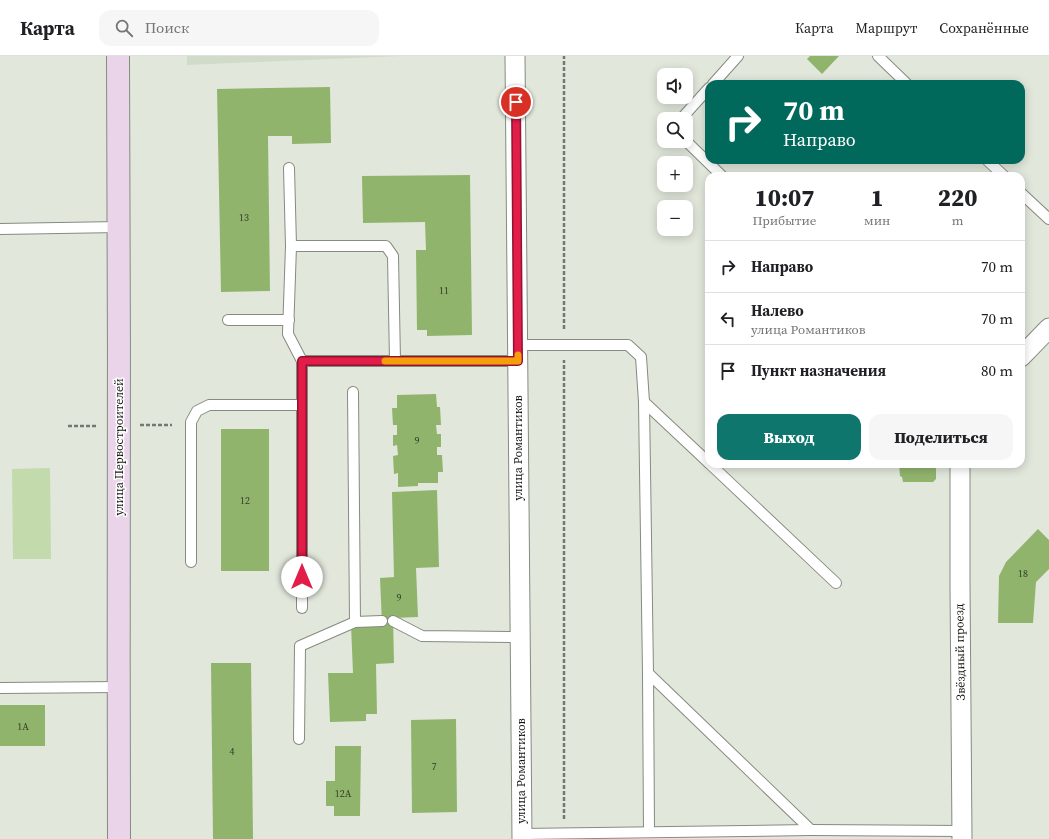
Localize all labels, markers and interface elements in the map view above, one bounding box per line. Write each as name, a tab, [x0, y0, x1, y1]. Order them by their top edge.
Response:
search box	[99, 10, 379, 46]
text: Карта	[20, 15, 75, 41]
icon: search	[113, 17, 135, 39]
text: Поиск	[145, 17, 189, 38]
text: Карта	[795, 18, 834, 38]
text: Маршрут	[856, 18, 917, 38]
text: Сохранённые	[939, 18, 1029, 38]
map controls	[657, 68, 693, 236]
button: sound	[657, 68, 693, 104]
pin	[499, 85, 533, 119]
icon: arrive	[505, 91, 527, 113]
text: 70 m	[783, 91, 845, 129]
icon: right	[717, 96, 769, 148]
button: search	[657, 112, 693, 148]
text: Направо	[783, 127, 856, 152]
button: +	[657, 156, 693, 192]
text: 10:07	[754, 181, 815, 214]
text: 1	[871, 181, 884, 214]
text: 220	[938, 181, 977, 214]
button: −	[657, 200, 693, 236]
house number: 13	[239, 211, 249, 224]
text: Прибытие	[753, 212, 816, 229]
text: мин	[864, 212, 890, 229]
text: m	[952, 212, 963, 229]
icon: right	[717, 256, 739, 278]
text: Направо	[751, 256, 813, 277]
text: 70 m	[981, 256, 1013, 277]
house number: 11	[439, 284, 449, 297]
text: Налево	[751, 300, 804, 321]
icon: left	[717, 308, 739, 330]
text: 70 m	[981, 308, 1013, 329]
text: улица Романтиков	[751, 321, 865, 338]
icon: arrive	[717, 360, 739, 382]
text: Пункт назначения	[751, 360, 886, 381]
text: 80 m	[981, 360, 1013, 381]
street label: улица Первостроителей	[111, 378, 127, 516]
street label: улица Романтиков	[510, 395, 526, 501]
button: Выход	[717, 414, 861, 460]
button: Поделиться	[869, 414, 1013, 460]
house number: 9	[415, 434, 420, 447]
house number: 12	[240, 494, 250, 507]
position arrow	[281, 556, 323, 598]
house number: 18	[1018, 567, 1028, 580]
house number: 9	[397, 591, 402, 604]
street label: Звёздный проезд	[951, 603, 969, 701]
street label: улица Романтиков	[513, 718, 529, 824]
house number: 1А	[17, 720, 29, 733]
house number: 4	[230, 745, 235, 758]
house number: 7	[432, 760, 437, 773]
house number: 12А	[335, 787, 352, 800]

